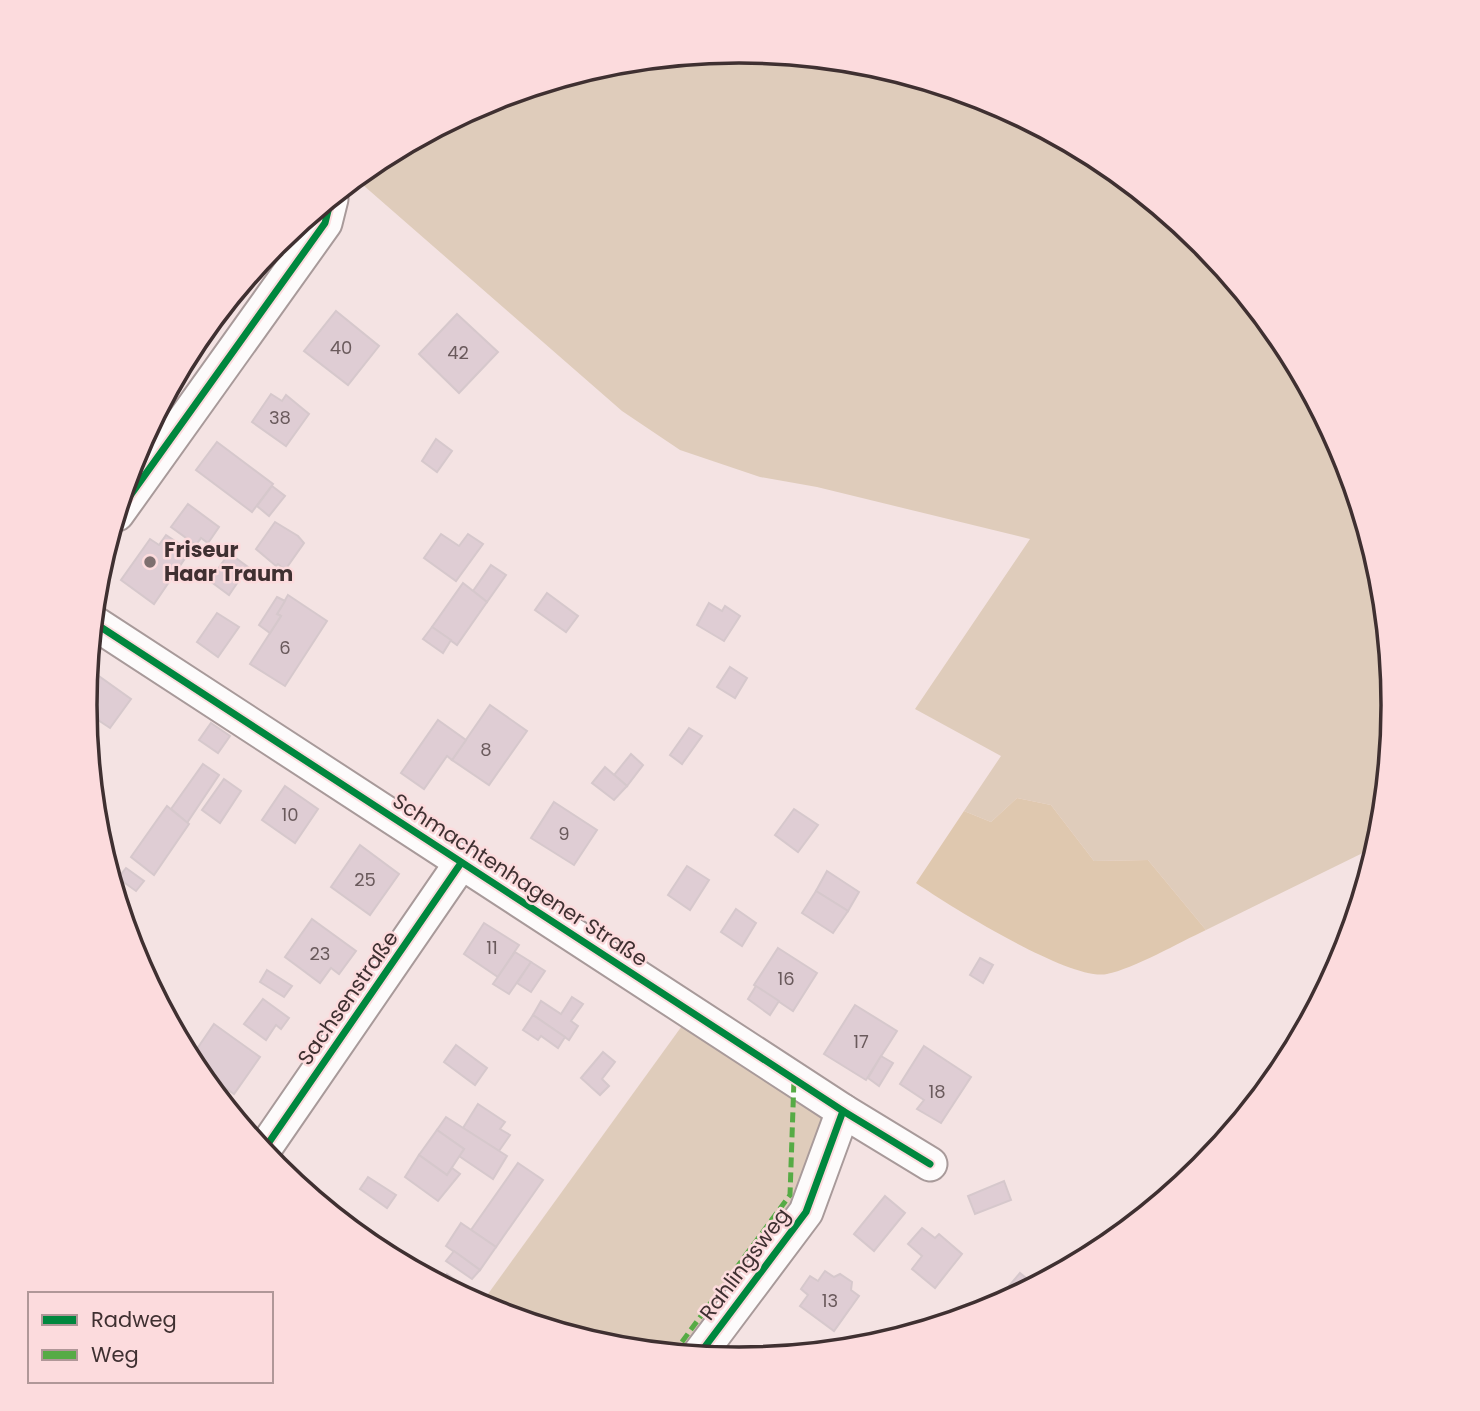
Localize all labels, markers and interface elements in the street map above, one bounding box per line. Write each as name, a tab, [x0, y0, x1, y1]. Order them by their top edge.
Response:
house number: 40	[330, 335, 352, 360]
house number: 42	[447, 340, 469, 365]
house number: 38	[269, 405, 291, 430]
place label: Friseur Haar Traum	[164, 535, 293, 588]
marker: Friseur Haar Traum	[142, 554, 158, 570]
house number: 6	[279, 635, 291, 660]
house number: 8	[480, 737, 492, 762]
street label: Schmachtenhagener Straße	[387, 786, 653, 973]
house number: 10	[281, 802, 299, 827]
house number: 9	[558, 821, 570, 846]
house number: 25	[354, 867, 376, 892]
street label: Sachsenstraße	[290, 925, 405, 1071]
house number: 11	[486, 935, 498, 960]
house number: 23	[310, 941, 330, 966]
house number: 16	[777, 966, 795, 991]
house number: 17	[853, 1029, 869, 1054]
house number: 18	[928, 1079, 946, 1104]
street label: Rahlingsweg	[693, 1202, 796, 1326]
house number: 13	[822, 1288, 838, 1313]
legend	[28, 1292, 273, 1383]
text: Radweg	[91, 1305, 177, 1334]
text: Weg	[91, 1340, 139, 1369]

